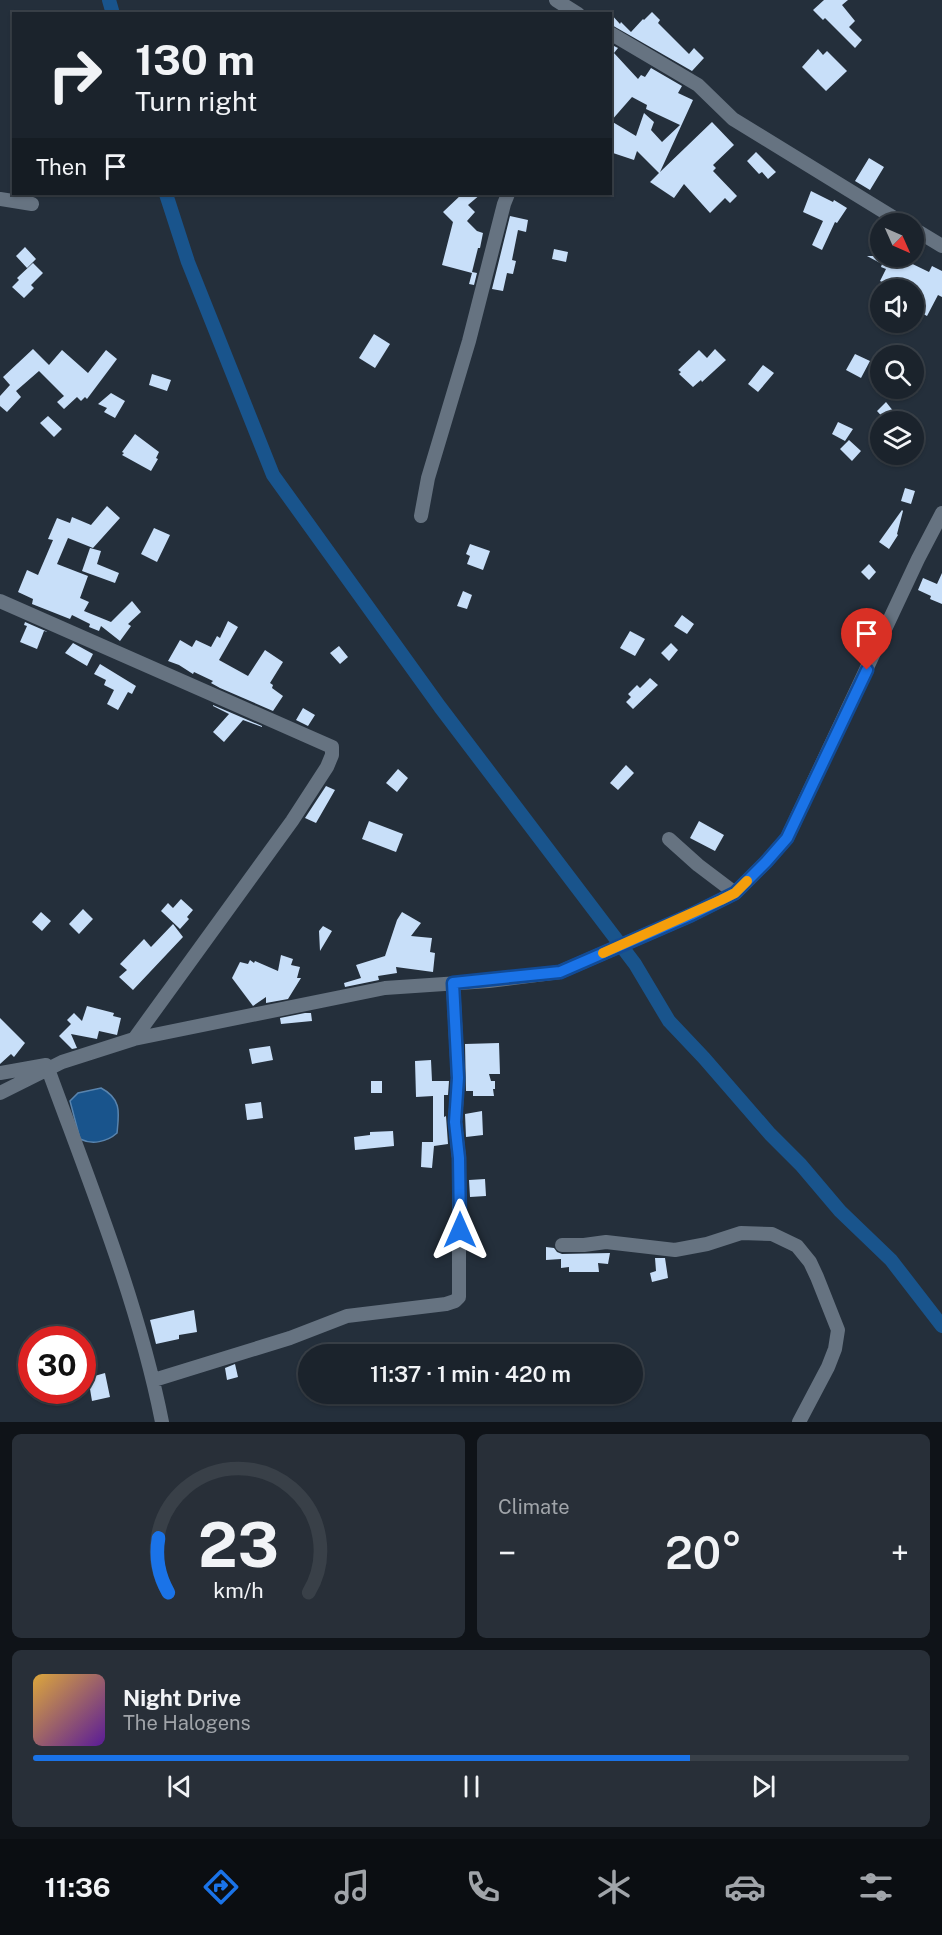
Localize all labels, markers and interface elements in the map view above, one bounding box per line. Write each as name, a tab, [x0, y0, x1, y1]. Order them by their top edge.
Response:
text: 130 m	[135, 35, 255, 84]
icon: right	[36, 36, 114, 114]
text: Turn right	[135, 85, 258, 117]
icon: arrive	[99, 150, 132, 183]
text: Then	[36, 154, 87, 180]
north arrow	[870, 213, 924, 267]
map controls	[870, 213, 924, 465]
button: sound	[870, 279, 924, 333]
button: search	[870, 345, 924, 399]
button: layers	[870, 411, 924, 465]
pin	[841, 608, 892, 670]
icon: arrive	[850, 617, 883, 650]
position arrow	[428, 1198, 492, 1262]
speed limit sign: 30	[18, 1326, 96, 1404]
text: 11:37 · 1 min · 420 m	[370, 1361, 571, 1387]
text: Climate	[498, 1495, 570, 1519]
text: 23	[198, 1508, 279, 1581]
text: 20°	[665, 1526, 742, 1579]
text: −	[498, 1534, 516, 1572]
text: +	[891, 1534, 909, 1572]
text: km/h	[213, 1578, 264, 1603]
text: Night Drive	[123, 1685, 241, 1711]
text: The Halogens	[123, 1711, 251, 1735]
icon: previous	[163, 1770, 196, 1803]
icon: pause	[455, 1770, 488, 1803]
icon: next	[747, 1770, 780, 1803]
icon: directions	[200, 1866, 242, 1908]
icon: music	[331, 1866, 373, 1908]
icon: phone	[462, 1866, 504, 1908]
icon: climate	[593, 1866, 635, 1908]
icon: car	[724, 1866, 766, 1908]
icon: filters	[855, 1866, 897, 1908]
text: 11:36	[45, 1871, 111, 1903]

